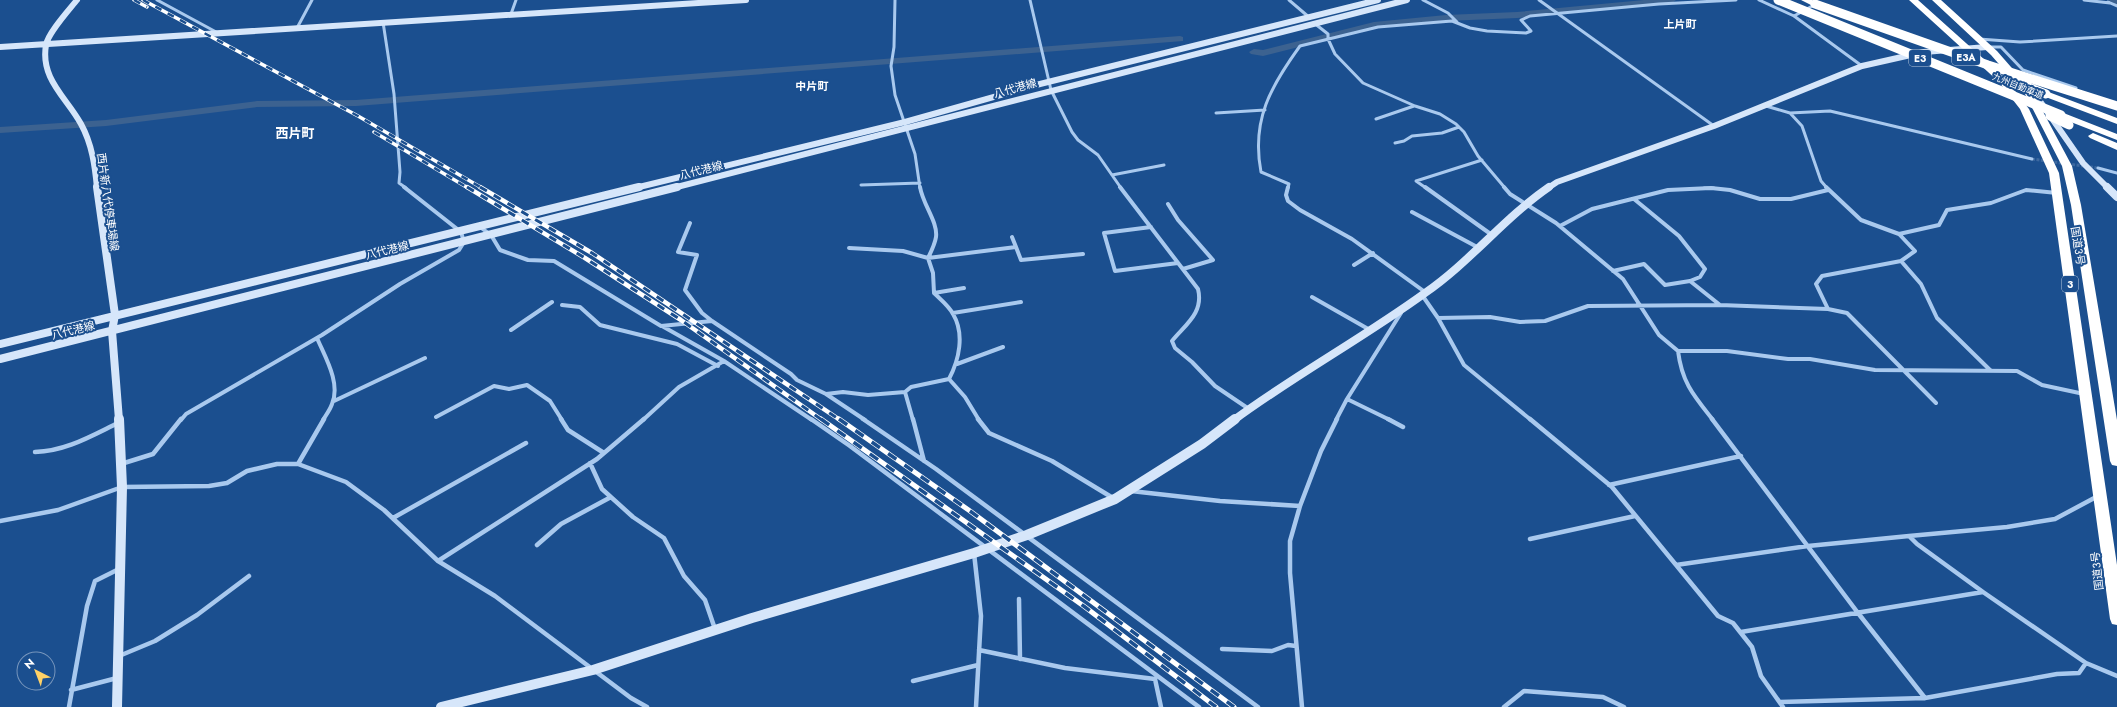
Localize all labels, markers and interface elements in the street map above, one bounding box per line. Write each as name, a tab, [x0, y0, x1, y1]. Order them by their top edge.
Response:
district label: 上片町	[1664, 16, 1697, 32]
road number: E3A	[1952, 49, 1980, 65]
road number: E3	[1909, 50, 1931, 66]
street label: 九州自動車道	[1991, 69, 2046, 102]
street label: 八代港線	[992, 75, 1038, 101]
district label: 中片町	[796, 78, 829, 94]
district label: 西片町	[275, 124, 315, 143]
street label: 西片新八代停車場線	[93, 152, 123, 252]
street label: 八代港線	[678, 157, 724, 183]
street label: 国道3号	[2067, 225, 2089, 267]
street label: 八代港線	[364, 237, 410, 263]
road number: 3	[2062, 276, 2078, 292]
street label: 八代港線	[50, 317, 96, 343]
street label: 国道3号	[2087, 551, 2107, 591]
north arrow	[16, 651, 56, 691]
text: N	[21, 655, 38, 672]

